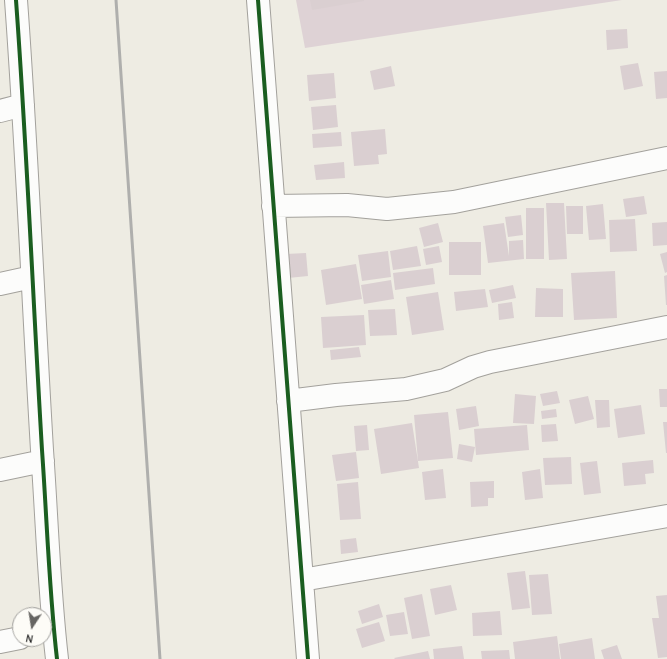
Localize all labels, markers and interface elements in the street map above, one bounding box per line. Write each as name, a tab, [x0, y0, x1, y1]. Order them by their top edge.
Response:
north arrow	[12, 607, 52, 647]
text: N	[25, 631, 34, 645]

